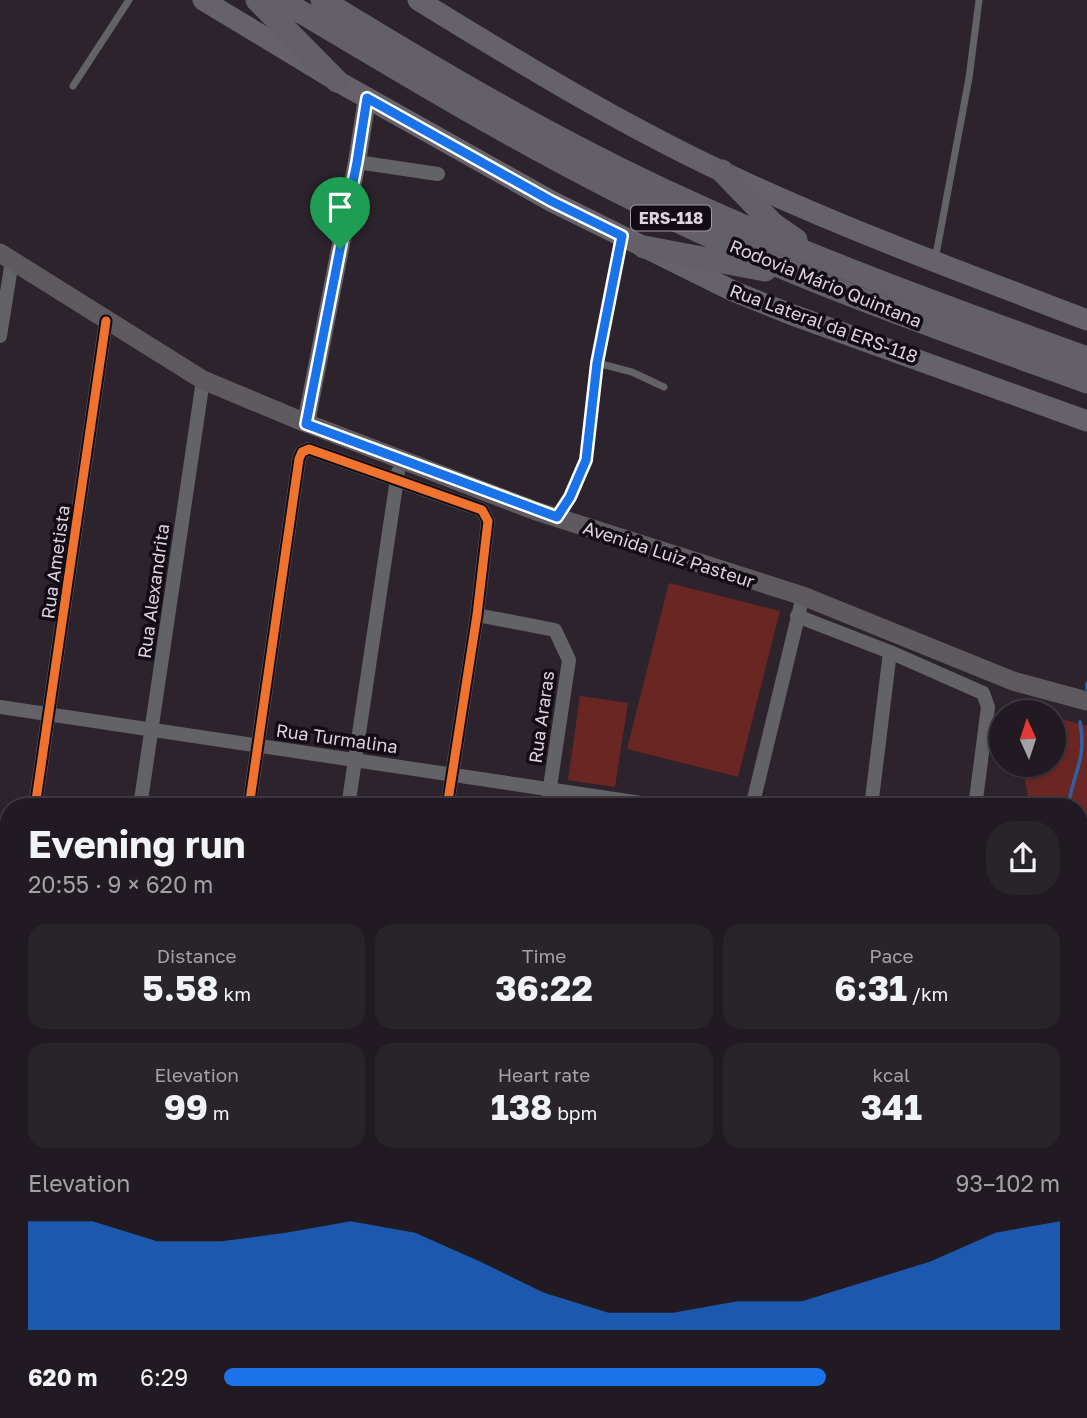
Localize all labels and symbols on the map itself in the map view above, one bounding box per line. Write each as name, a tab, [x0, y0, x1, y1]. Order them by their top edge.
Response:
pin	[310, 177, 370, 249]
road number: ERS-118	[631, 206, 711, 230]
street label: Rodovia Mário Quintana	[727, 234, 925, 332]
street label: Rua Lateral da ERS-118	[727, 279, 921, 367]
street label: Rua Ametista	[36, 504, 74, 620]
street label: Avenida Luiz Pasteur	[581, 516, 757, 592]
street label: Rua Alexandrita	[133, 522, 173, 660]
street label: Rua Araras	[524, 669, 558, 765]
north arrow	[989, 700, 1066, 777]
street label: Rua Turmalina	[275, 719, 399, 757]

